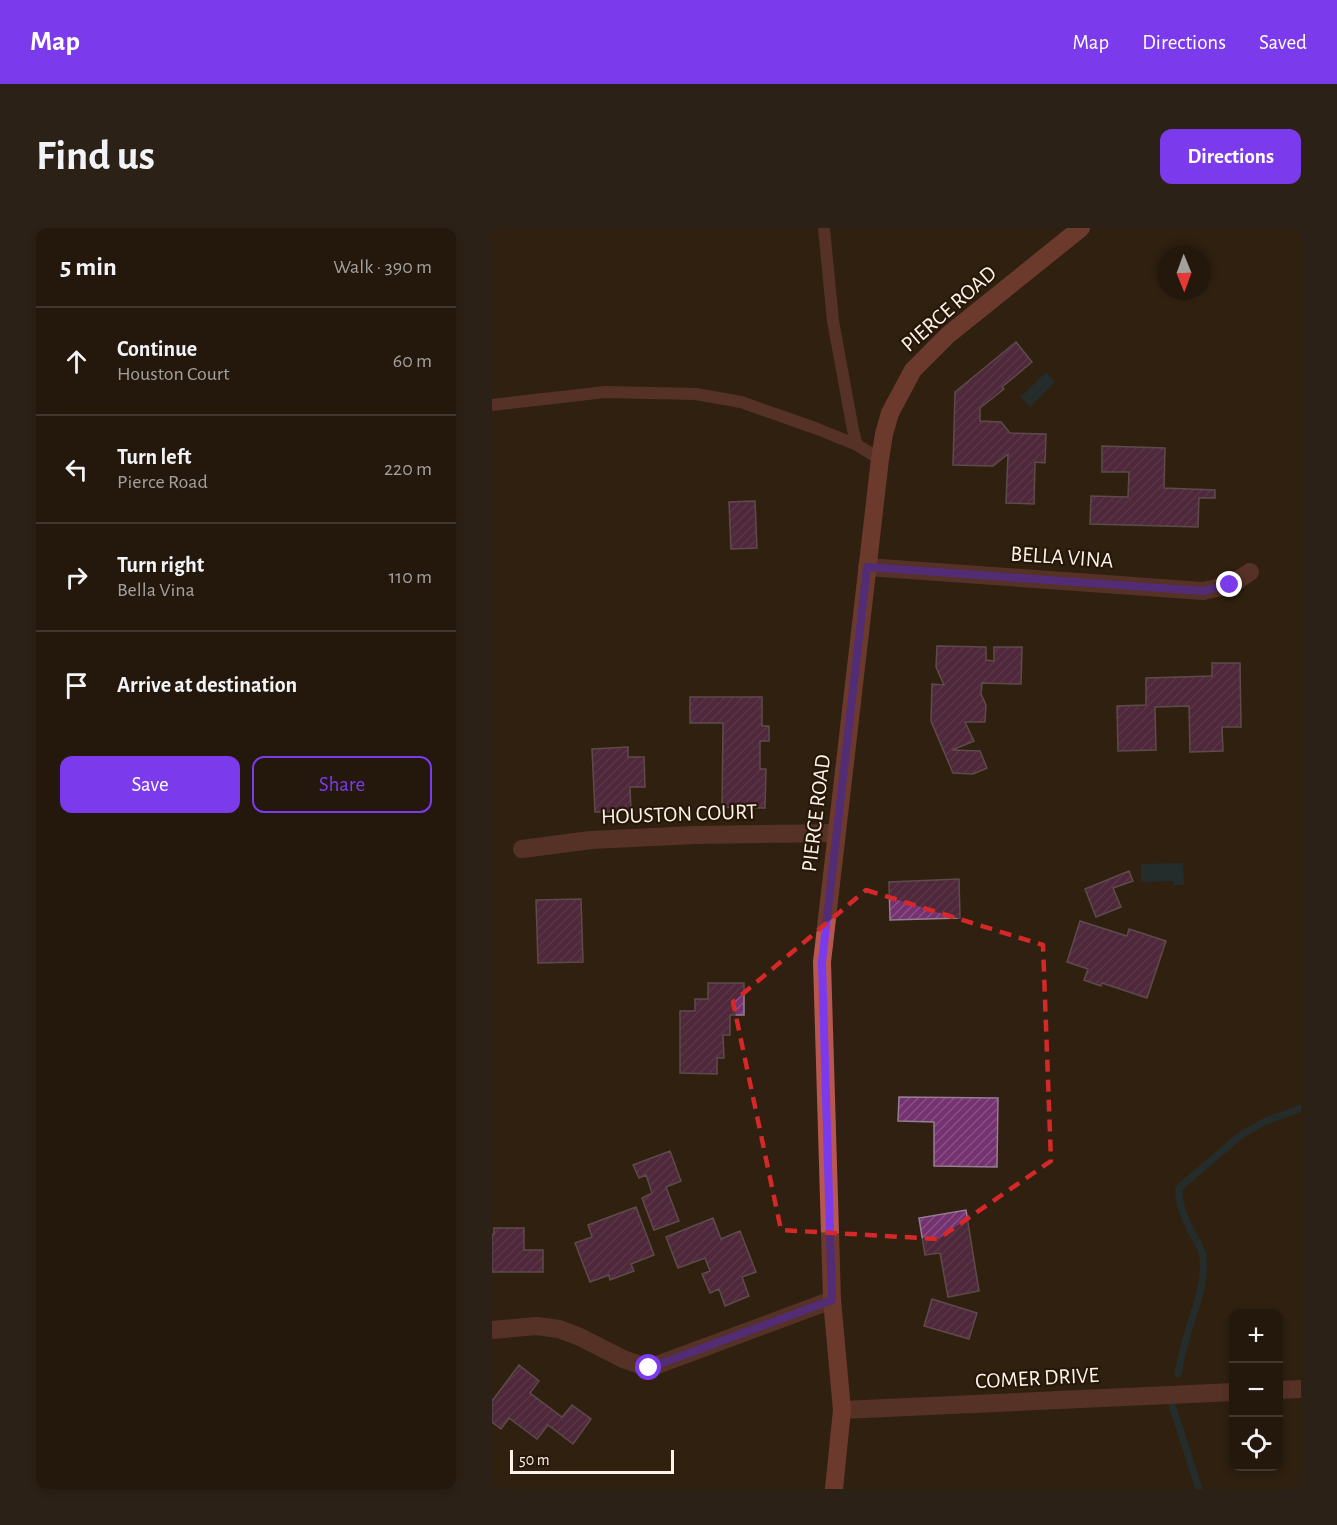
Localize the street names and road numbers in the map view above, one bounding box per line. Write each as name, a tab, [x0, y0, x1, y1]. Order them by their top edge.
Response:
street label: PIERCE ROAD	[897, 262, 1000, 356]
street label: BELLA VINA	[1010, 542, 1114, 572]
street label: PIERCE ROAD	[798, 753, 834, 873]
street label: HOUSTON COURT	[601, 800, 758, 828]
street label: COMER DRIVE	[974, 1364, 1100, 1392]

